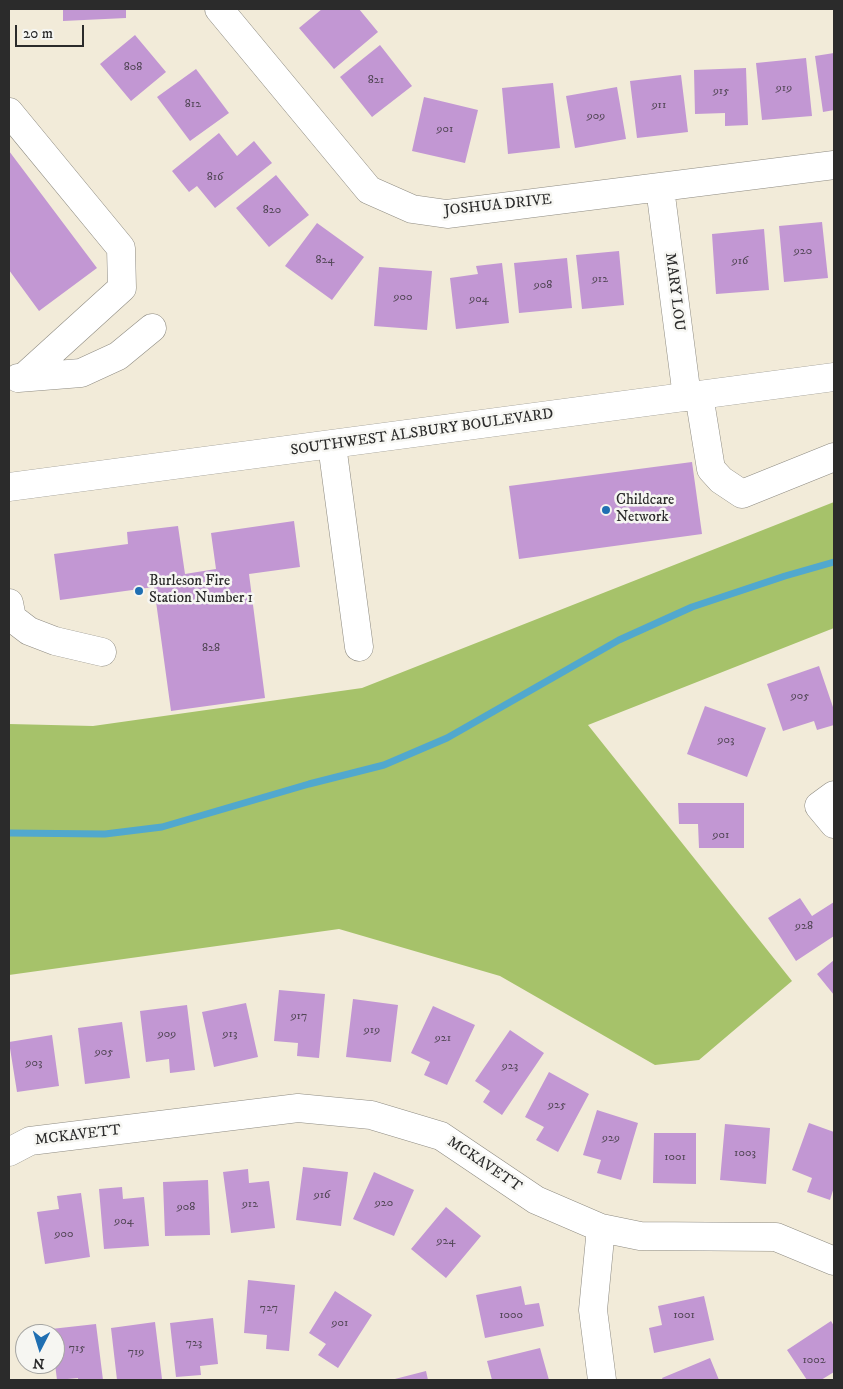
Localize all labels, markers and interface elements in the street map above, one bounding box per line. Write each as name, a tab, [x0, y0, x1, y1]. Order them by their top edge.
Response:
scale bar	[18, 15, 86, 47]
text: 20 m	[23, 24, 53, 43]
house number: 808	[124, 61, 142, 75]
house number: 821	[368, 74, 384, 88]
house number: 919	[776, 82, 792, 96]
house number: 915	[713, 85, 729, 99]
house number: 812	[185, 98, 201, 112]
house number: 911	[652, 99, 666, 113]
house number: 909	[587, 110, 605, 124]
house number: 901	[437, 123, 453, 137]
house number: 816	[207, 171, 223, 185]
street label: JOSHUA DRIVE	[443, 191, 553, 221]
house number: 820	[263, 204, 281, 218]
house number: 920	[794, 245, 812, 259]
street label: MARY LOU	[660, 252, 688, 332]
house number: 824	[316, 254, 334, 268]
house number: 916	[732, 255, 748, 269]
house number: 912	[592, 273, 608, 287]
house number: 908	[534, 279, 552, 293]
house number: 900	[394, 291, 412, 305]
house number: 904	[469, 293, 489, 307]
street label: SOUTHWEST ALSBURY BOULEVARD	[289, 406, 555, 460]
place label: Childcare Network	[616, 492, 674, 527]
marker: Childcare Network	[600, 504, 612, 516]
place label: Burleson Fire Station Number 1	[149, 573, 253, 608]
marker: Burleson Fire Station Number 1	[133, 585, 145, 597]
house number: 828	[202, 642, 220, 656]
house number: 905	[791, 690, 809, 704]
house number: 903	[718, 734, 734, 748]
house number: 901	[713, 829, 729, 843]
house number: 928	[795, 920, 813, 934]
house number: 917	[291, 1010, 307, 1024]
house number: 919	[364, 1024, 380, 1038]
house number: 909	[158, 1028, 176, 1042]
house number: 913	[223, 1028, 237, 1042]
house number: 921	[435, 1032, 451, 1046]
house number: 905	[95, 1046, 113, 1060]
house number: 903	[26, 1057, 42, 1071]
house number: 923	[502, 1060, 518, 1074]
house number: 925	[548, 1099, 566, 1113]
street label: MCKAVETT	[34, 1122, 122, 1150]
house number: 929	[602, 1132, 620, 1146]
street label: MCKAVETT	[443, 1133, 525, 1197]
house number: 1003	[734, 1147, 756, 1161]
house number: 1001	[664, 1151, 686, 1165]
house number: 916	[314, 1189, 330, 1203]
house number: 920	[375, 1197, 393, 1211]
house number: 912	[242, 1198, 258, 1212]
house number: 908	[177, 1201, 195, 1215]
house number: 904	[114, 1215, 134, 1229]
house number: 900	[55, 1228, 73, 1242]
house number: 924	[437, 1235, 455, 1249]
house number: 727	[260, 1302, 278, 1316]
house number: 1000	[499, 1309, 523, 1323]
house number: 1001	[673, 1309, 695, 1323]
house number: 901	[332, 1317, 348, 1331]
north arrow	[15, 1324, 65, 1374]
house number: 723	[186, 1337, 202, 1351]
house number: 715	[69, 1342, 85, 1356]
house number: 719	[128, 1346, 144, 1360]
text: N	[32, 1353, 45, 1372]
house number: 1002	[802, 1354, 826, 1368]

